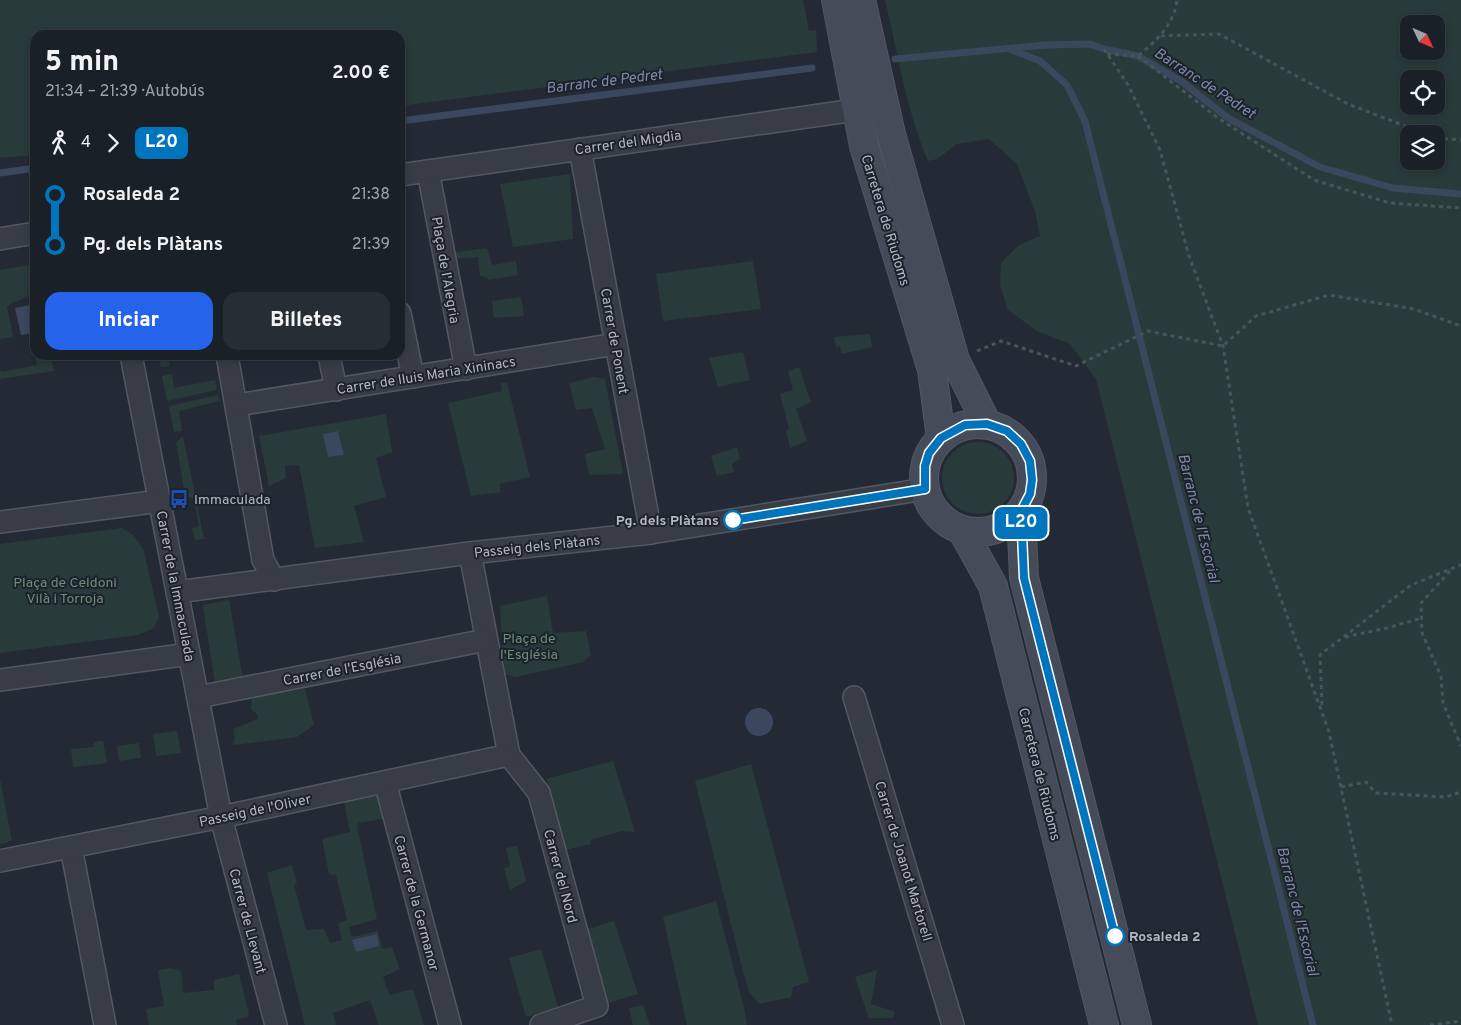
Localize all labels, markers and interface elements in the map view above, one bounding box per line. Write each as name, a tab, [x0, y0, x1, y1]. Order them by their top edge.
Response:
north arrow	[1400, 15, 1445, 60]
map controls	[1400, 15, 1445, 170]
water label: Barranc de Pedret	[1150, 44, 1259, 124]
text: 5 min	[45, 45, 119, 81]
text: 2.00 €	[332, 61, 390, 85]
water label: Barranc de Pedret	[545, 66, 664, 99]
button: locate	[1400, 70, 1445, 115]
text: 21:34 – 21:39 · Autobús	[45, 82, 205, 102]
button: layers	[1400, 125, 1445, 170]
street label: Carrer del Migdia	[574, 128, 683, 159]
icon: walk	[45, 129, 73, 157]
icon: forward	[99, 129, 127, 157]
text: L20	[145, 131, 178, 154]
text: 4	[81, 133, 91, 153]
street label: Carretera de Riudoms	[856, 153, 913, 288]
text: Rosaleda 2	[83, 183, 180, 207]
text: 21:38	[351, 185, 390, 205]
street label: Plaça de l'Alegria	[427, 216, 462, 325]
text: Pg. dels Plàtans	[83, 233, 223, 257]
text: 21:39	[352, 235, 390, 255]
street label: Carrer de Ponent	[596, 287, 631, 396]
button: Iniciar	[45, 292, 213, 350]
button: Billetes	[223, 292, 390, 350]
street label: Carrer de lluis Maria Xininacs	[336, 354, 517, 399]
water label: Barranc de l'Escorial	[1172, 452, 1223, 586]
bus stop icon: Immaculada	[168, 488, 190, 510]
place label: Immaculada	[194, 492, 271, 509]
line badge: L20	[992, 507, 1050, 539]
street label: Carrer de la Immaculada	[152, 509, 197, 663]
marker: Pg. dels Plàtans	[723, 510, 743, 530]
text: L20	[1004, 511, 1038, 534]
place label: Pg. dels Plàtans	[616, 513, 719, 530]
street label: Passeig dels Plàtans	[473, 532, 601, 563]
park label: Plaça de Celdoni Vilà i Torroja	[13, 575, 117, 608]
park label: Plaça de l'Església	[500, 631, 558, 664]
street label: Carrer de l'Església	[282, 651, 403, 690]
street label: Carretera de Riudoms	[1014, 706, 1063, 843]
street label: Carrer de Joanot Martorell	[870, 779, 935, 944]
street label: Passeig de l'Oliver	[198, 791, 313, 832]
street label: Carrer del Nord	[539, 828, 580, 925]
street label: Carrer de la Germanor	[389, 834, 442, 974]
water label: Barranc de l'Escorial	[1271, 845, 1322, 979]
street label: Carrer de Llevant	[224, 867, 269, 976]
marker: Rosaleda 2	[1105, 926, 1125, 946]
place label: Rosaleda 2	[1129, 929, 1201, 946]

